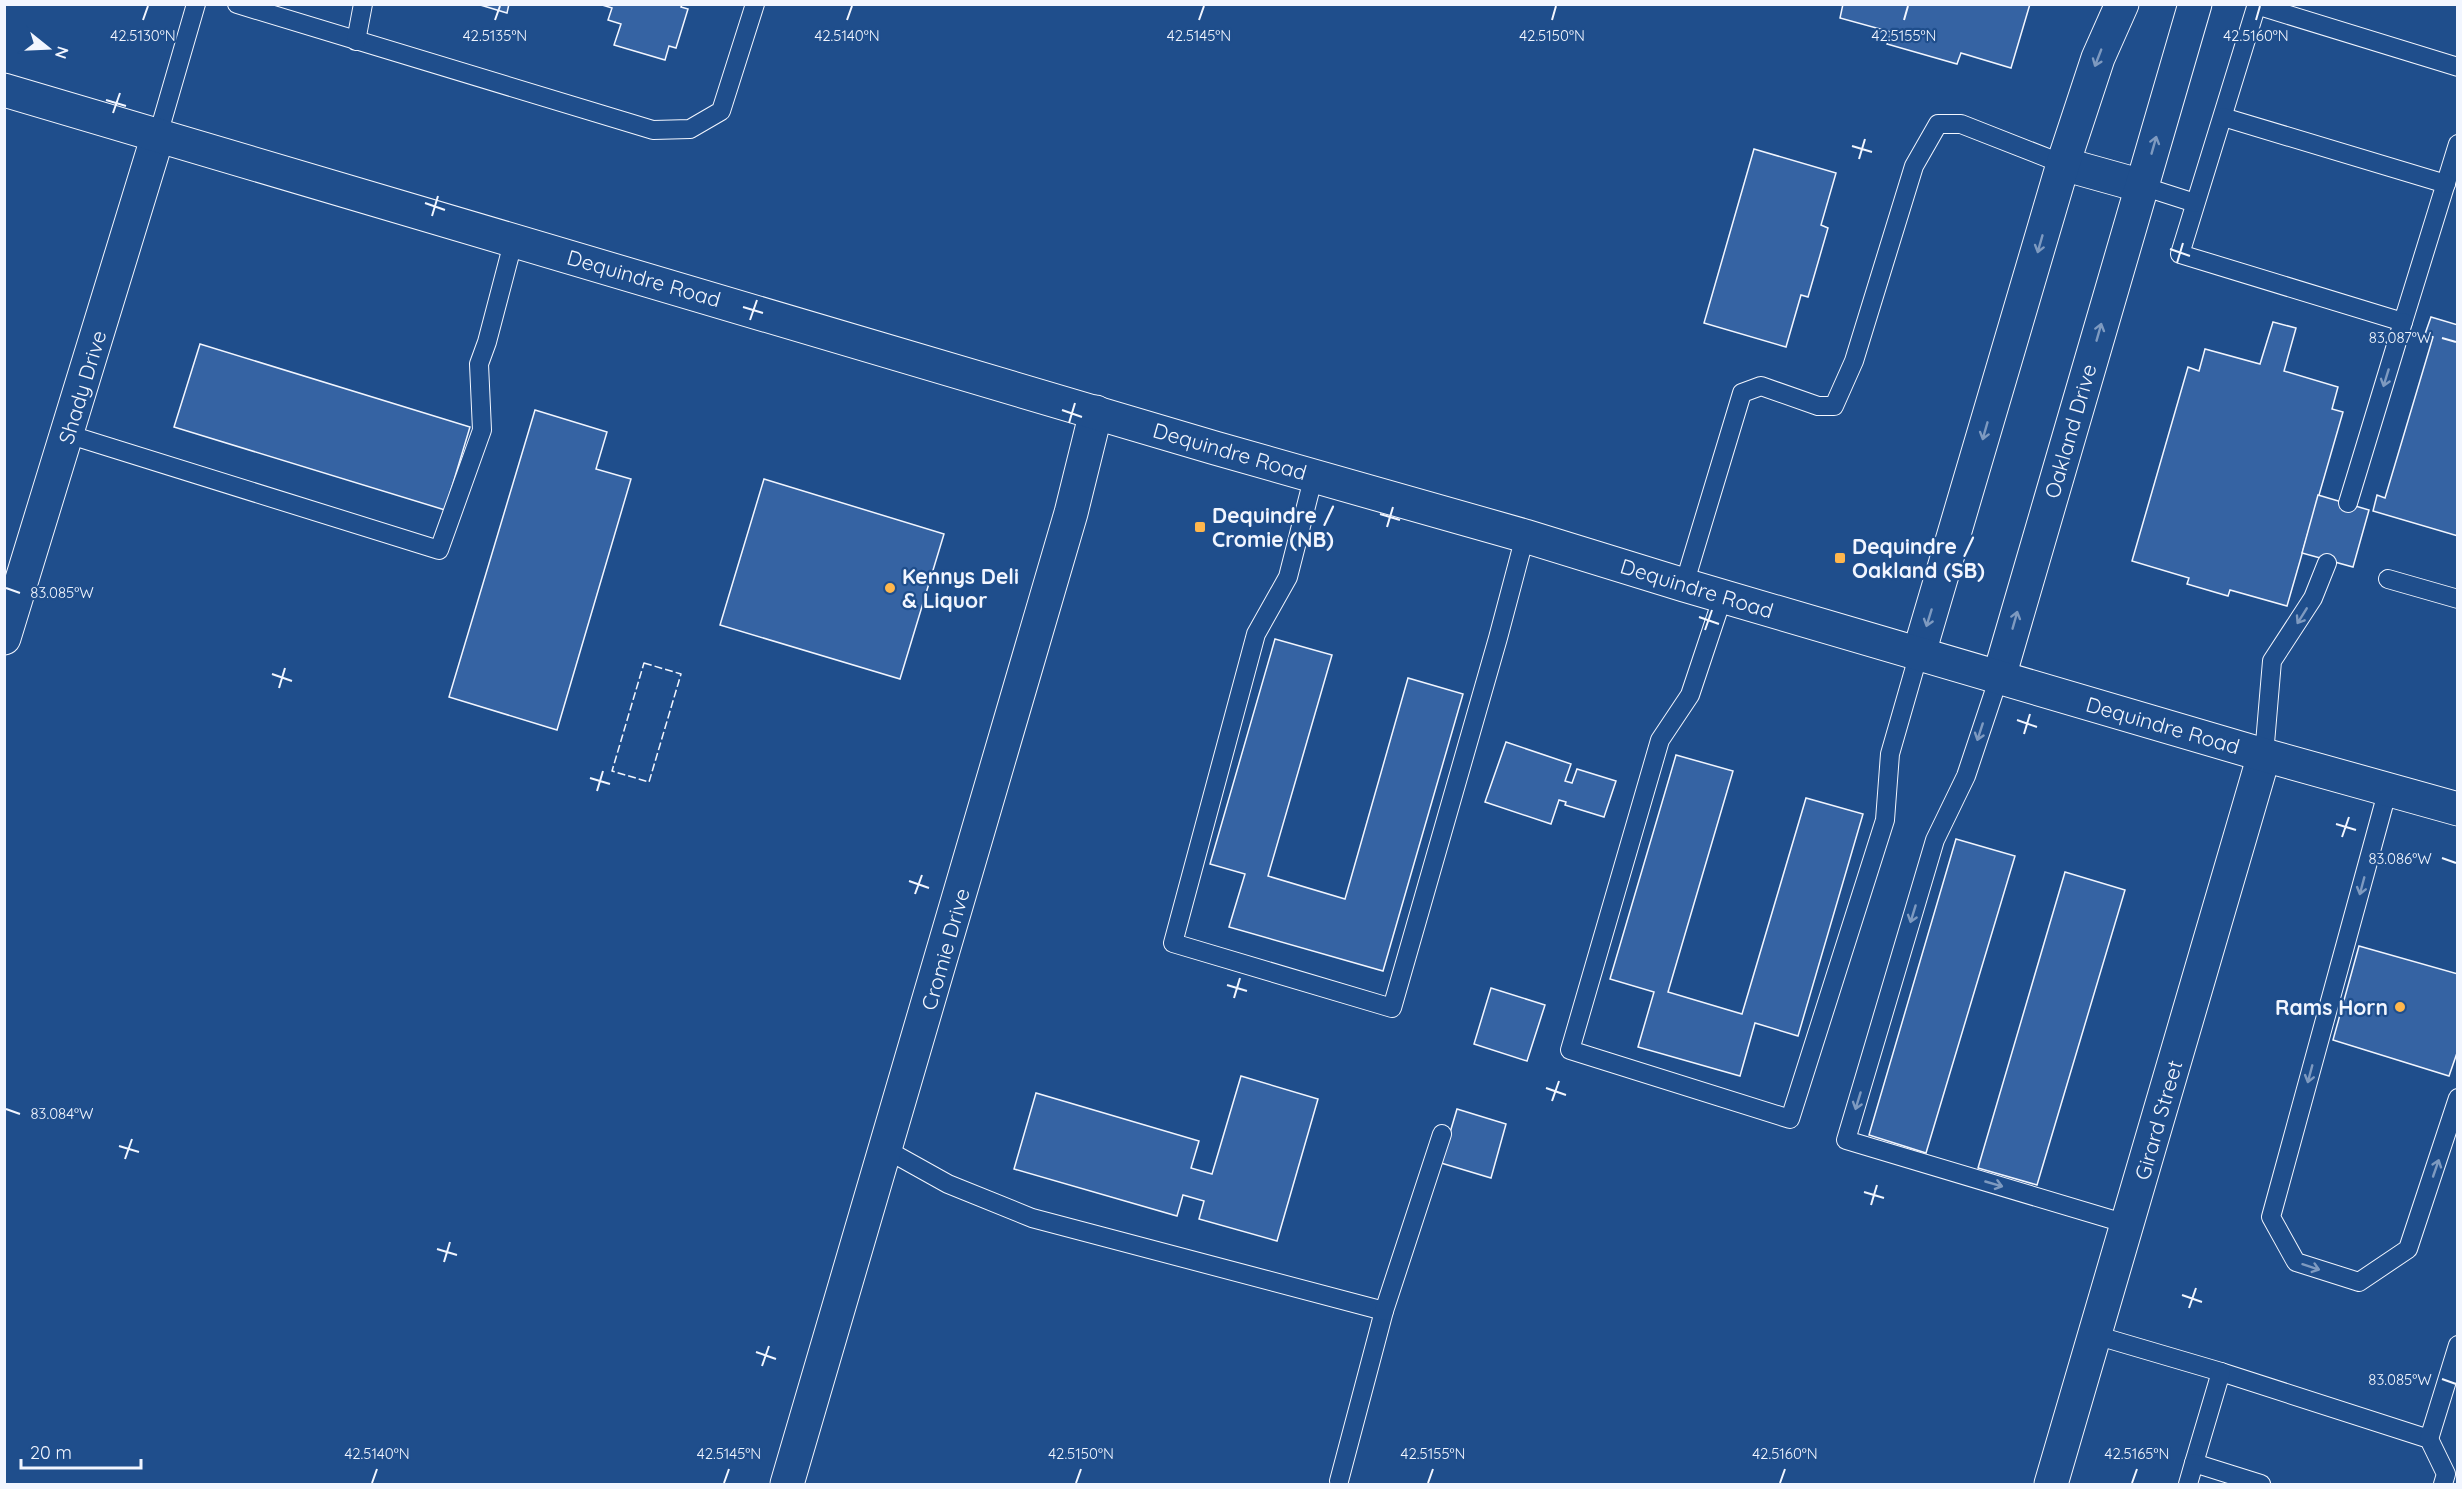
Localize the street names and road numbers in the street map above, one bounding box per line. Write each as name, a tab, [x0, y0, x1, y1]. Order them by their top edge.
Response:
street label: Dequindre Road	[564, 244, 724, 312]
street label: Shady Drive	[52, 327, 112, 447]
street label: Oakland Drive	[2038, 361, 2102, 501]
street label: Dequindre Road	[1150, 417, 1310, 485]
street label: Dequindre Road	[1617, 552, 1777, 624]
street label: Dequindre Road	[2083, 691, 2243, 759]
street label: Cromie Drive	[915, 885, 975, 1013]
street label: Girard Street	[2129, 1057, 2187, 1183]

